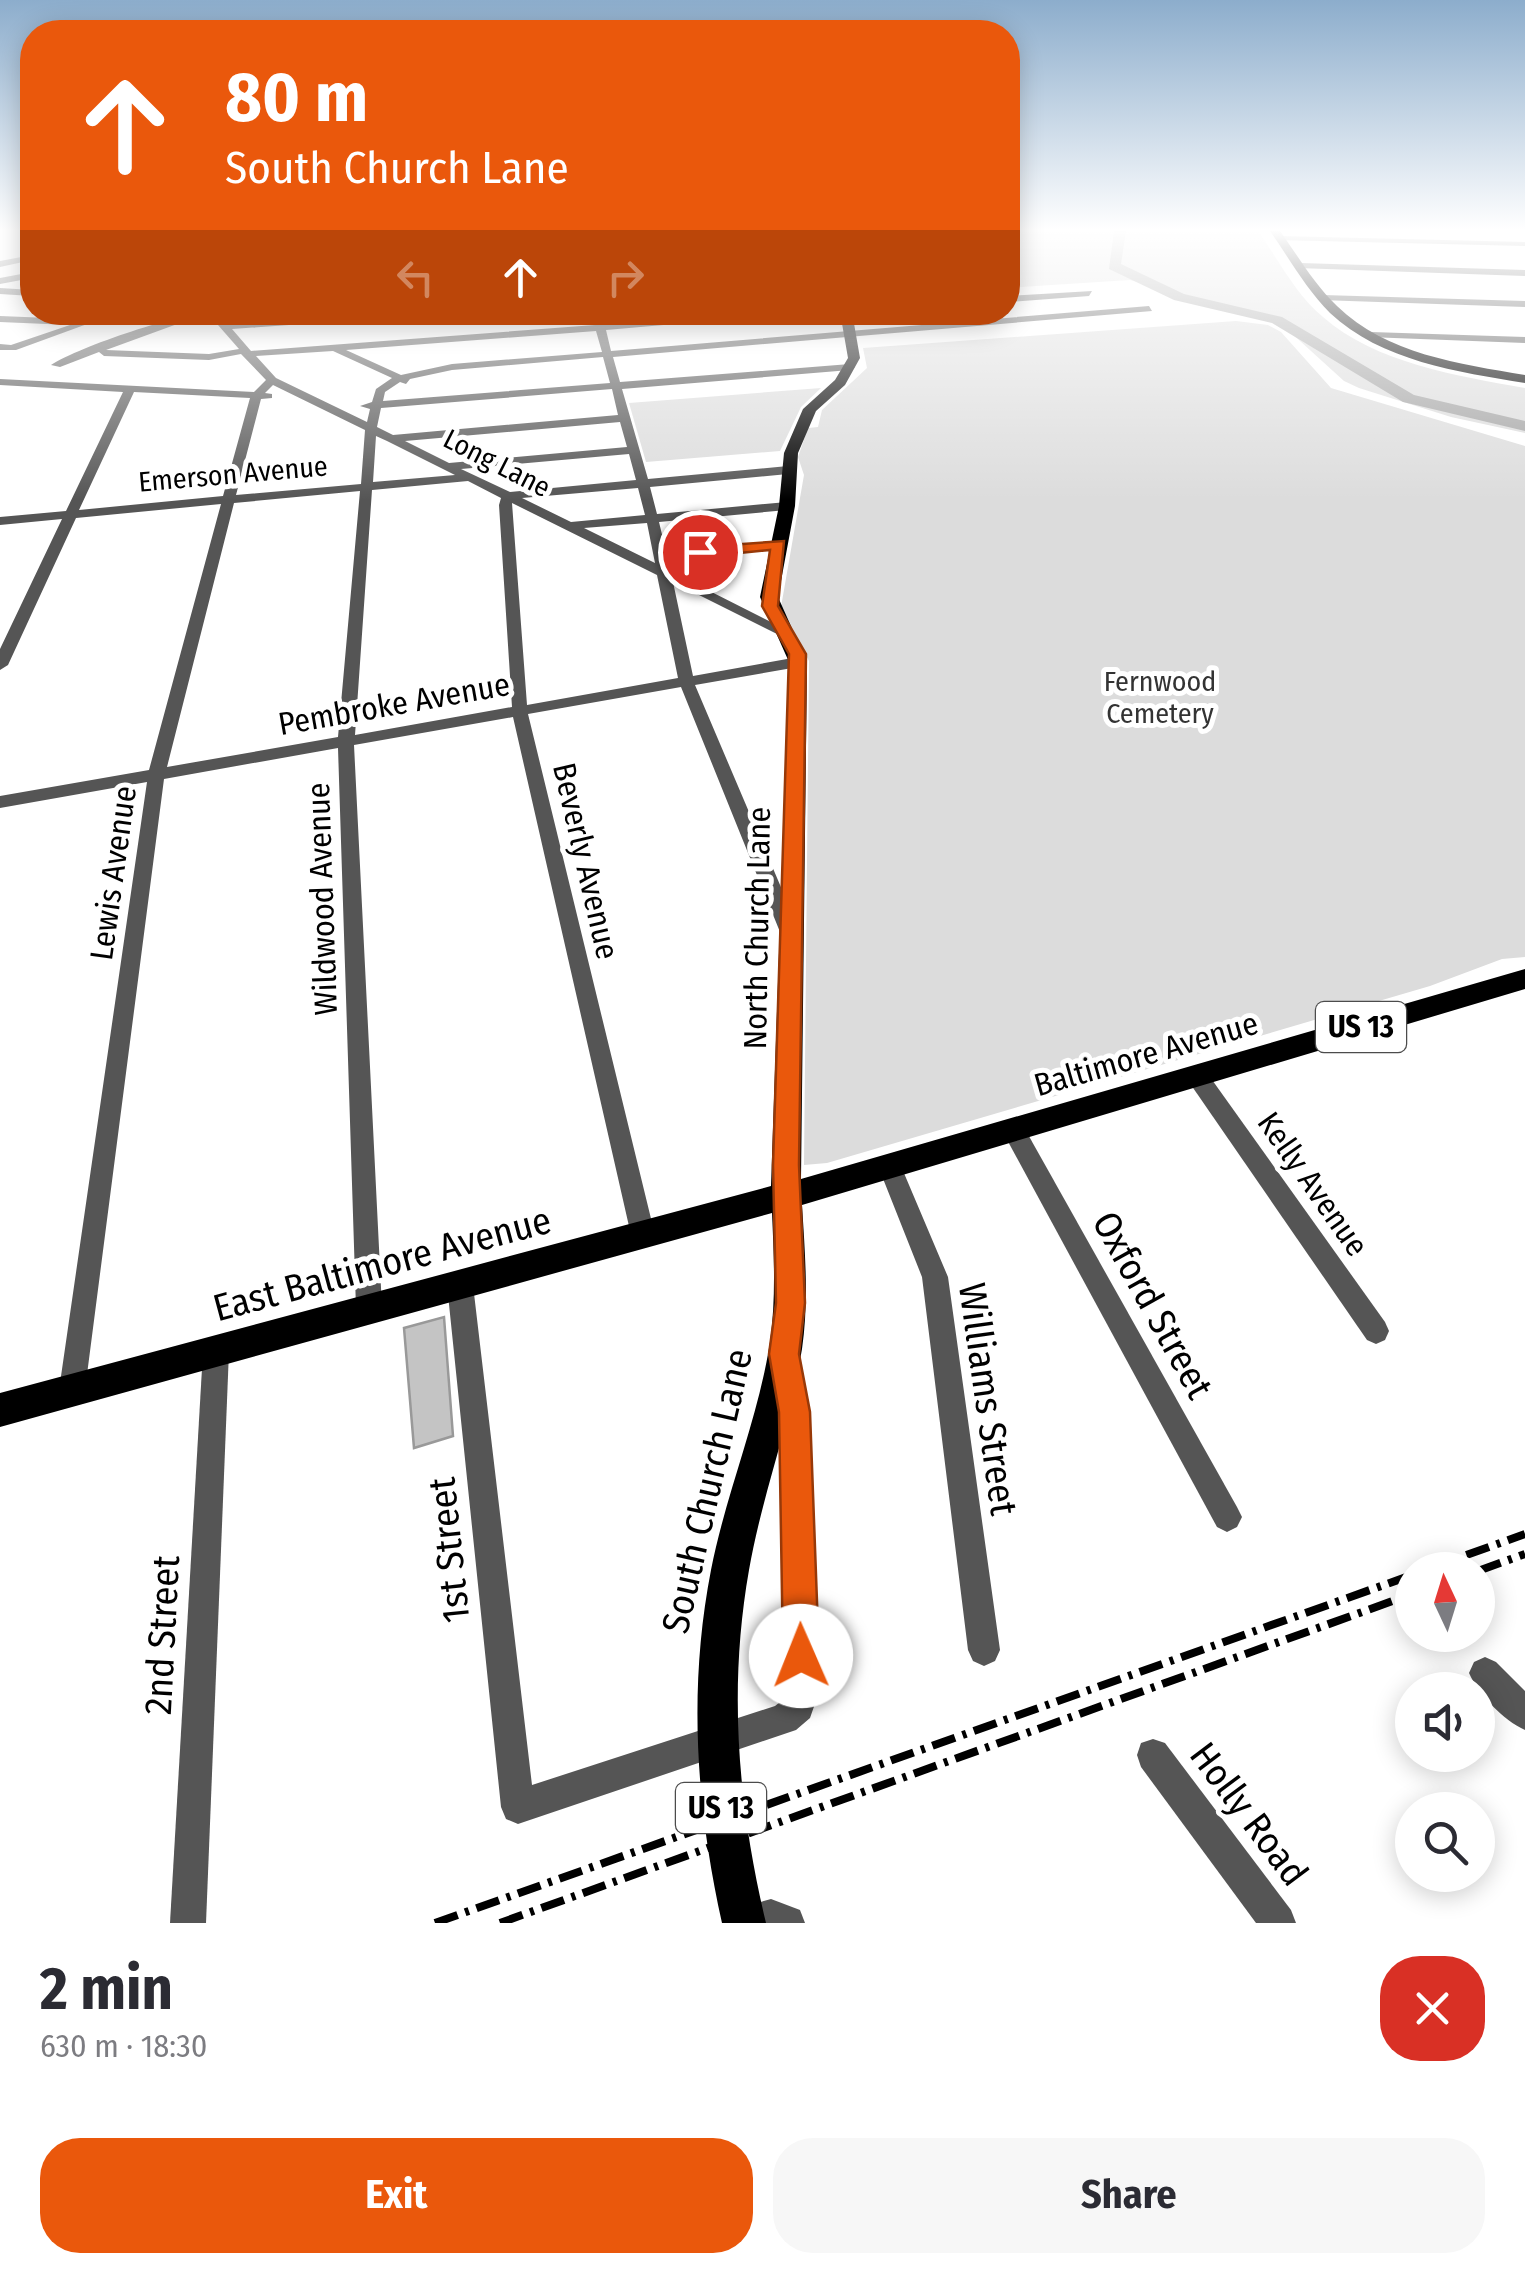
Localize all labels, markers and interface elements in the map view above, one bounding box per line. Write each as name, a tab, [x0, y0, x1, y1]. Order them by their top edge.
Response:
text: 80 m	[225, 56, 368, 140]
icon: ahead	[60, 60, 190, 190]
text: South Church Lane	[225, 141, 569, 195]
icon: left	[388, 250, 443, 305]
icon: ahead	[493, 250, 548, 305]
icon: right	[598, 250, 653, 305]
street label: Long Lane	[438, 422, 556, 504]
street label: Emerson Avenue	[137, 449, 329, 499]
pin	[658, 510, 743, 595]
icon: arrive	[673, 525, 728, 580]
street label: Pembroke Avenue	[275, 665, 513, 743]
park label: Fernwood Cemetery	[1104, 665, 1216, 730]
street label: Beverly Avenue	[545, 759, 627, 963]
street label: Wildwood Avenue	[299, 782, 345, 1016]
street label: Lewis Avenue	[82, 783, 144, 963]
street label: North Church Lane	[736, 806, 778, 1050]
road number: US 13	[1316, 1002, 1406, 1052]
street label: Baltimore Avenue	[1030, 1004, 1262, 1104]
street label: Kelly Avenue	[1250, 1105, 1376, 1263]
street label: East Baltimore Avenue	[208, 1197, 556, 1331]
street label: Oxford Street	[1083, 1204, 1223, 1407]
street label: Williams Street	[949, 1280, 1027, 1519]
street label: South Church Lane	[652, 1344, 762, 1638]
street label: 1st Street	[418, 1475, 479, 1625]
north arrow	[1395, 1552, 1495, 1652]
map controls	[1395, 1552, 1495, 1892]
street label: 2nd Street	[135, 1554, 189, 1716]
position arrow	[749, 1604, 853, 1708]
button: sound	[1395, 1672, 1495, 1772]
street label: Holly Road	[1180, 1733, 1318, 1895]
road number: US 13	[676, 1783, 766, 1833]
button: search	[1395, 1792, 1495, 1892]
text: 2 min	[40, 1953, 173, 2025]
button: close	[1380, 1956, 1485, 2061]
text: 630 m · 18:30	[40, 2027, 207, 2065]
button: Exit	[40, 2138, 753, 2253]
button: Share	[773, 2138, 1485, 2253]

